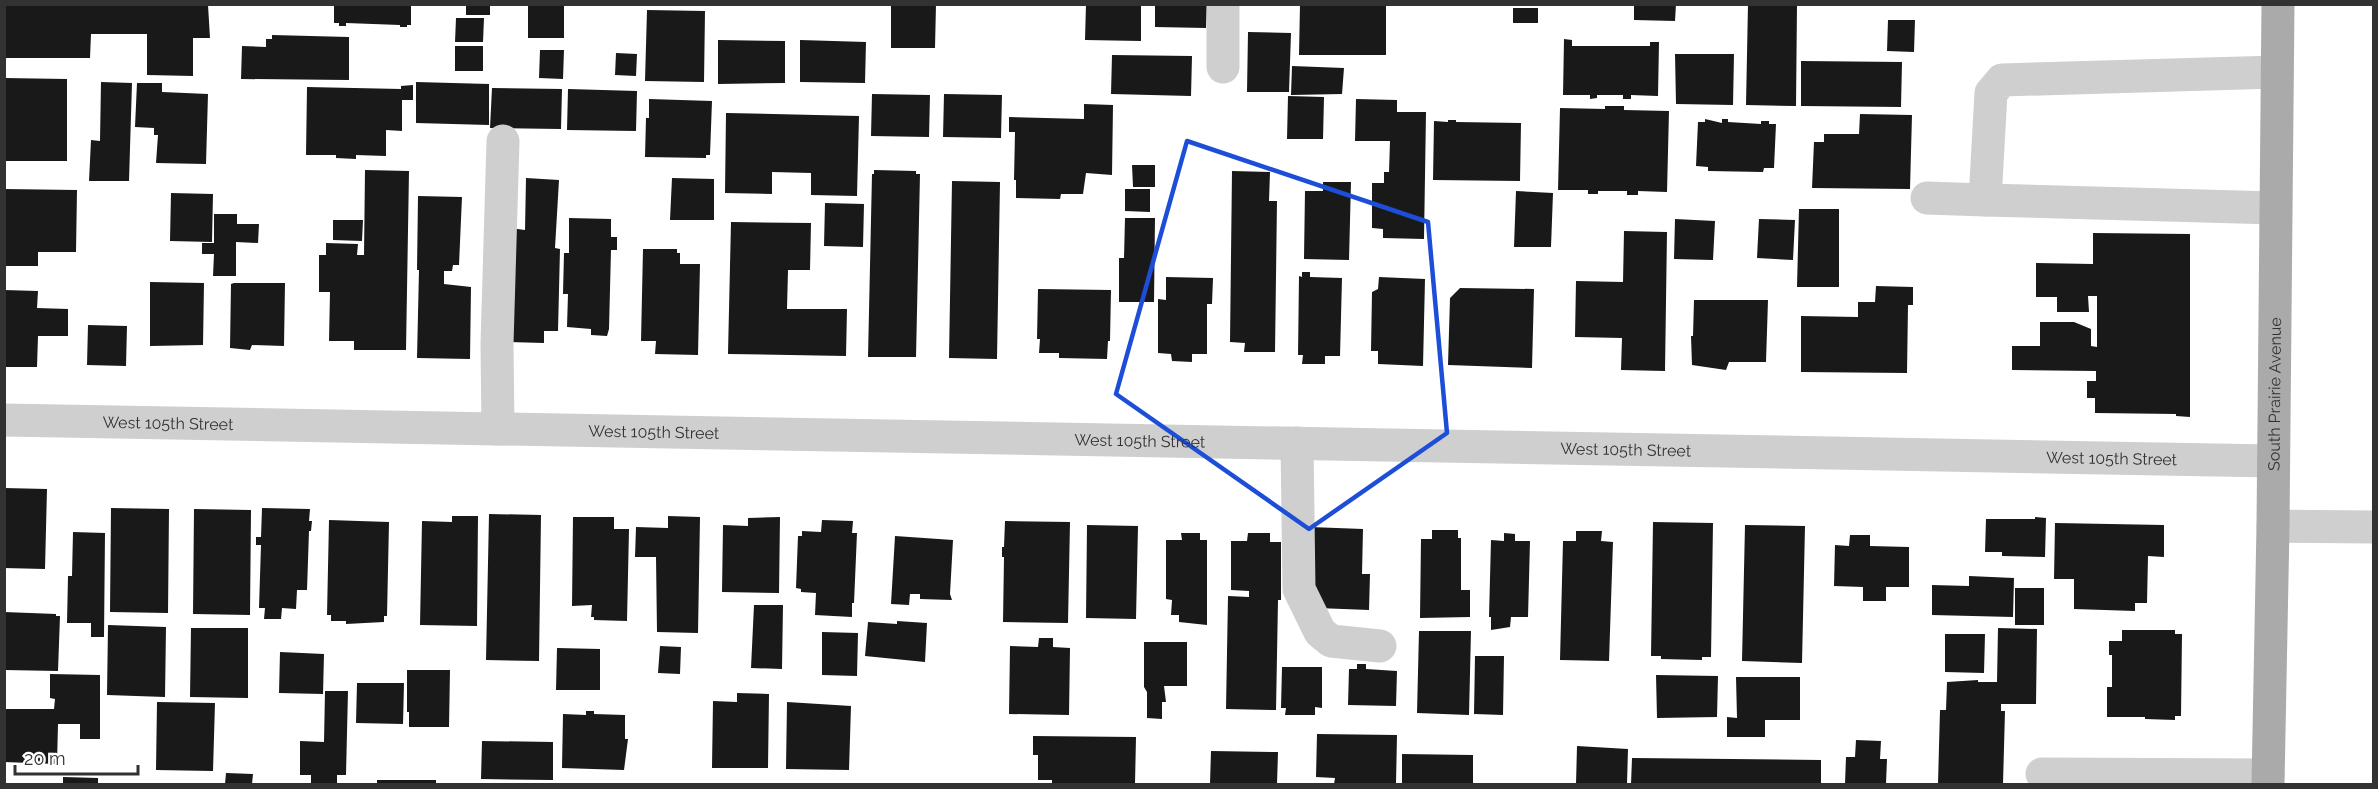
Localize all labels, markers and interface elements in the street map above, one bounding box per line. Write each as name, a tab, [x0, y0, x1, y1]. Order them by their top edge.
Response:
street label: South Prairie Avenue	[2264, 317, 2284, 471]
street label: West 105th Street	[102, 412, 234, 434]
street label: West 105th Street	[588, 421, 720, 442]
street label: West 105th Street	[1074, 430, 1206, 451]
street label: West 105th Street	[1560, 439, 1692, 460]
street label: West 105th Street	[2046, 447, 2178, 469]
scale bar	[15, 738, 138, 776]
text: 20 m	[24, 748, 66, 769]

